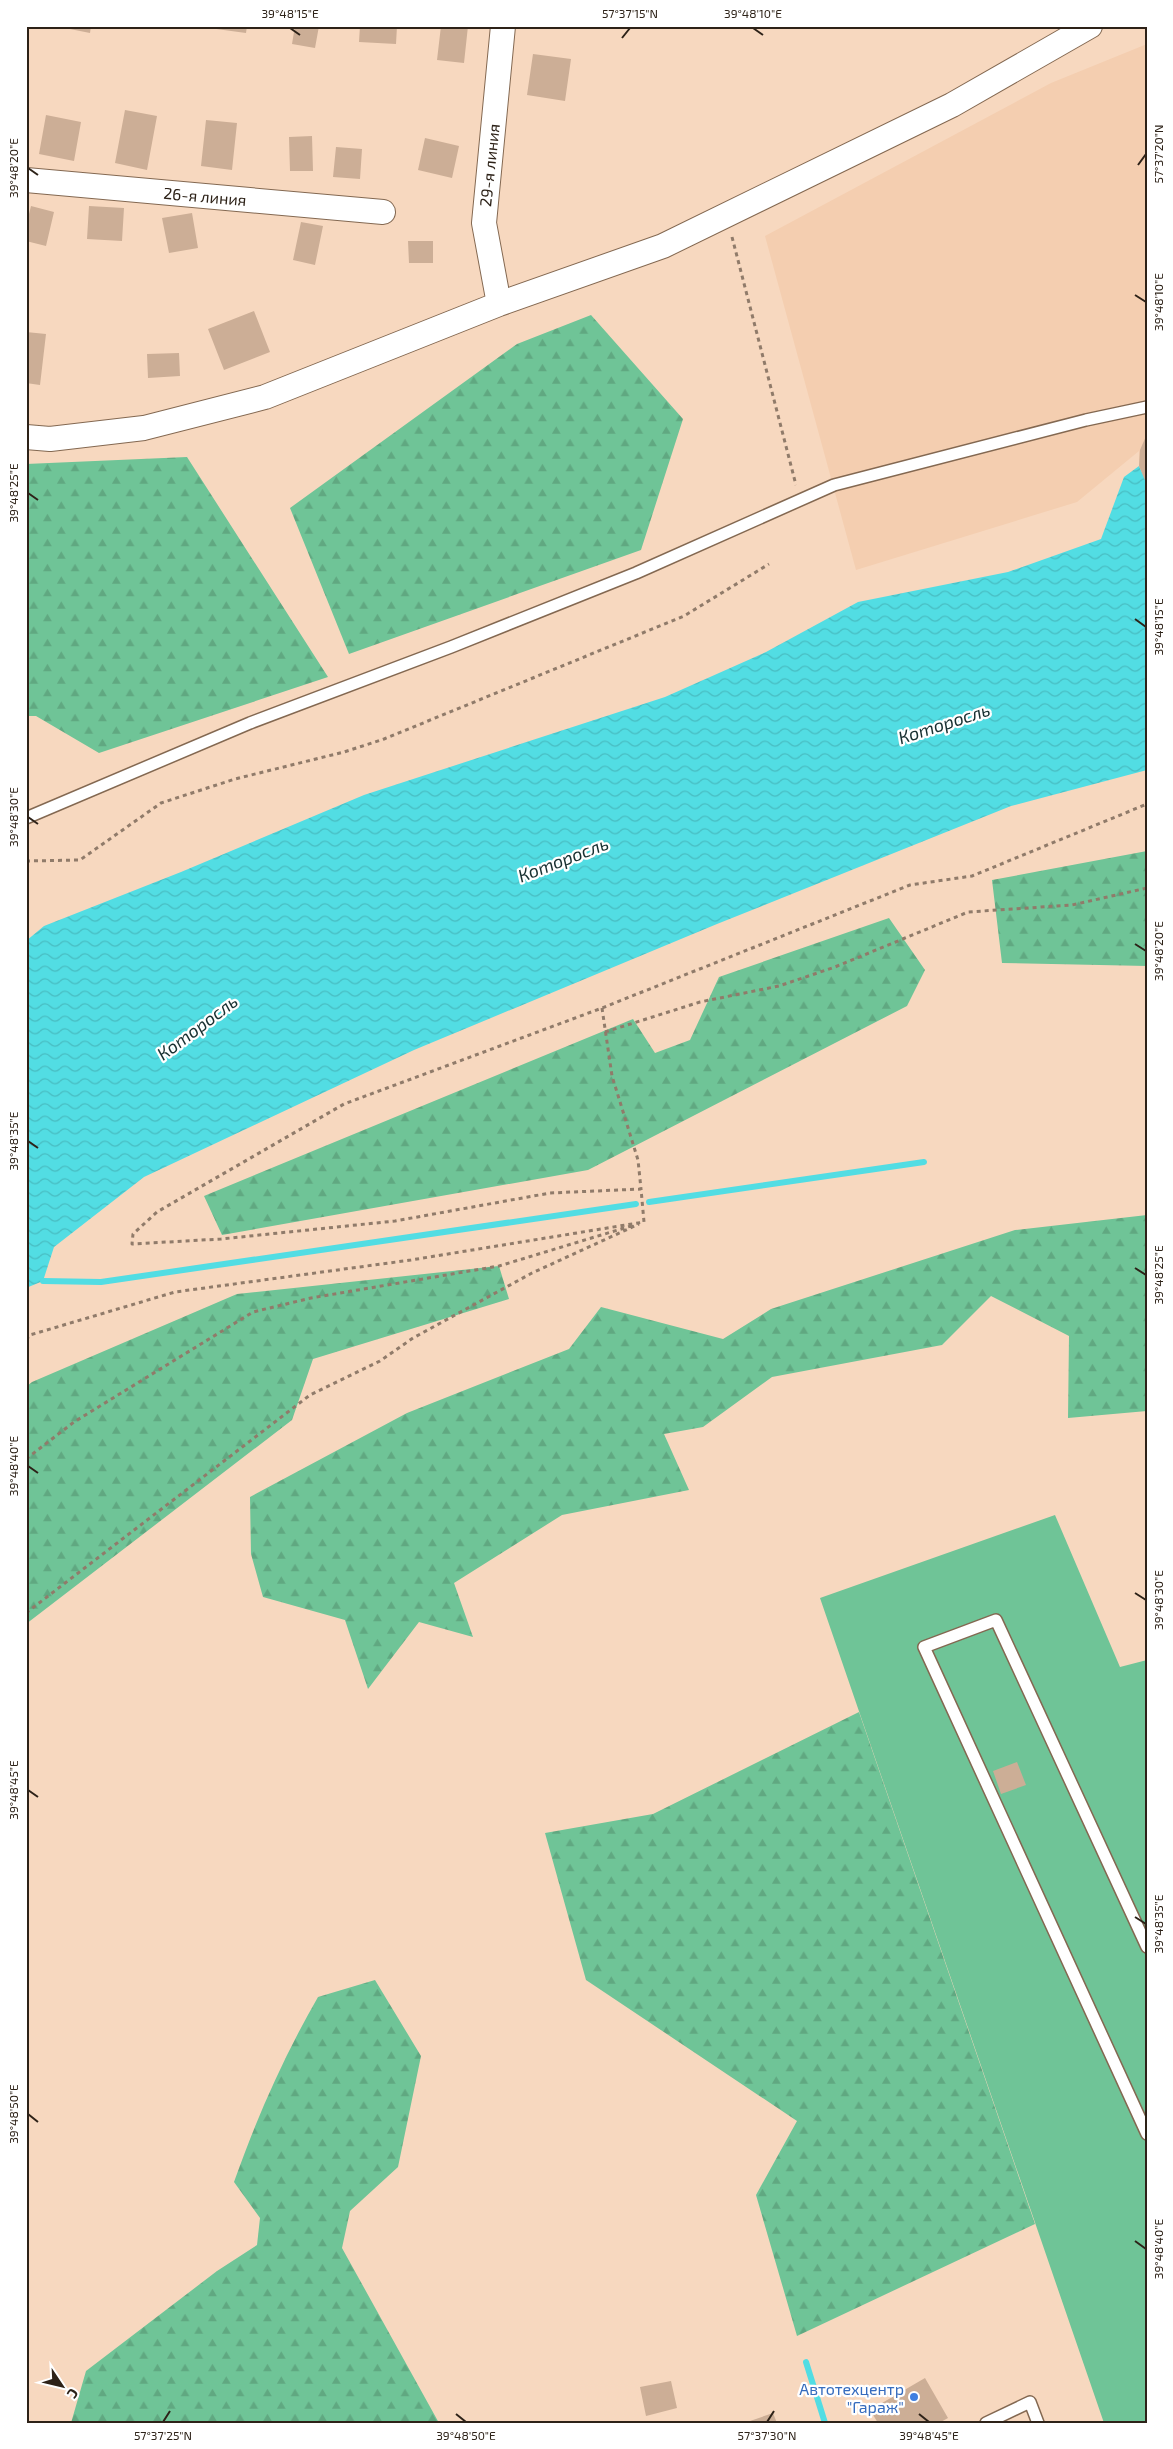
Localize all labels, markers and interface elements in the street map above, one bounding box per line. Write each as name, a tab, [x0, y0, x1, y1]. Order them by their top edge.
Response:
text: 39°48'15"E	[261, 6, 319, 20]
text: 57°37'15"N	[602, 6, 658, 20]
text: 39°48'10"E	[724, 6, 782, 20]
street label: 29-я линия	[475, 123, 503, 207]
text: 57°37'20"N	[1151, 125, 1165, 183]
text: 39°48'20"E	[6, 138, 20, 198]
street label: 26-я линия	[163, 183, 247, 209]
text: 39°48'10"E	[1151, 273, 1165, 331]
text: 39°48'25"E	[6, 463, 20, 523]
text: 39°48'15"E	[1151, 598, 1165, 656]
water label: Которосль	[895, 698, 993, 748]
text: 39°48'30"E	[6, 787, 20, 847]
water label: Которосль	[515, 832, 611, 886]
text: 39°48'20"E	[1151, 921, 1165, 981]
water label: Которосль	[152, 990, 242, 1064]
text: 39°48'35"E	[6, 1111, 20, 1171]
text: 39°48'25"E	[1151, 1245, 1165, 1305]
text: 39°48'40"E	[6, 1436, 20, 1496]
text: 39°48'30"E	[1151, 1570, 1165, 1630]
text: 39°48'45"E	[6, 1760, 20, 1820]
text: 39°48'35"E	[1151, 1894, 1165, 1954]
text: 39°48'50"E	[6, 2084, 20, 2144]
text: 39°48'40"E	[1151, 2219, 1165, 2279]
north arrow	[38, 2362, 88, 2412]
place label: Автотехцентр "Гараж"	[799, 2379, 904, 2416]
text: С	[64, 2385, 82, 2402]
marker: Автотехцентр "Гараж"	[908, 2391, 920, 2403]
text: 57°37'25"N	[134, 2428, 192, 2442]
text: 39°48'50"E	[436, 2428, 496, 2442]
text: 57°37'30"N	[738, 2428, 796, 2442]
text: 39°48'45"E	[899, 2428, 959, 2442]

